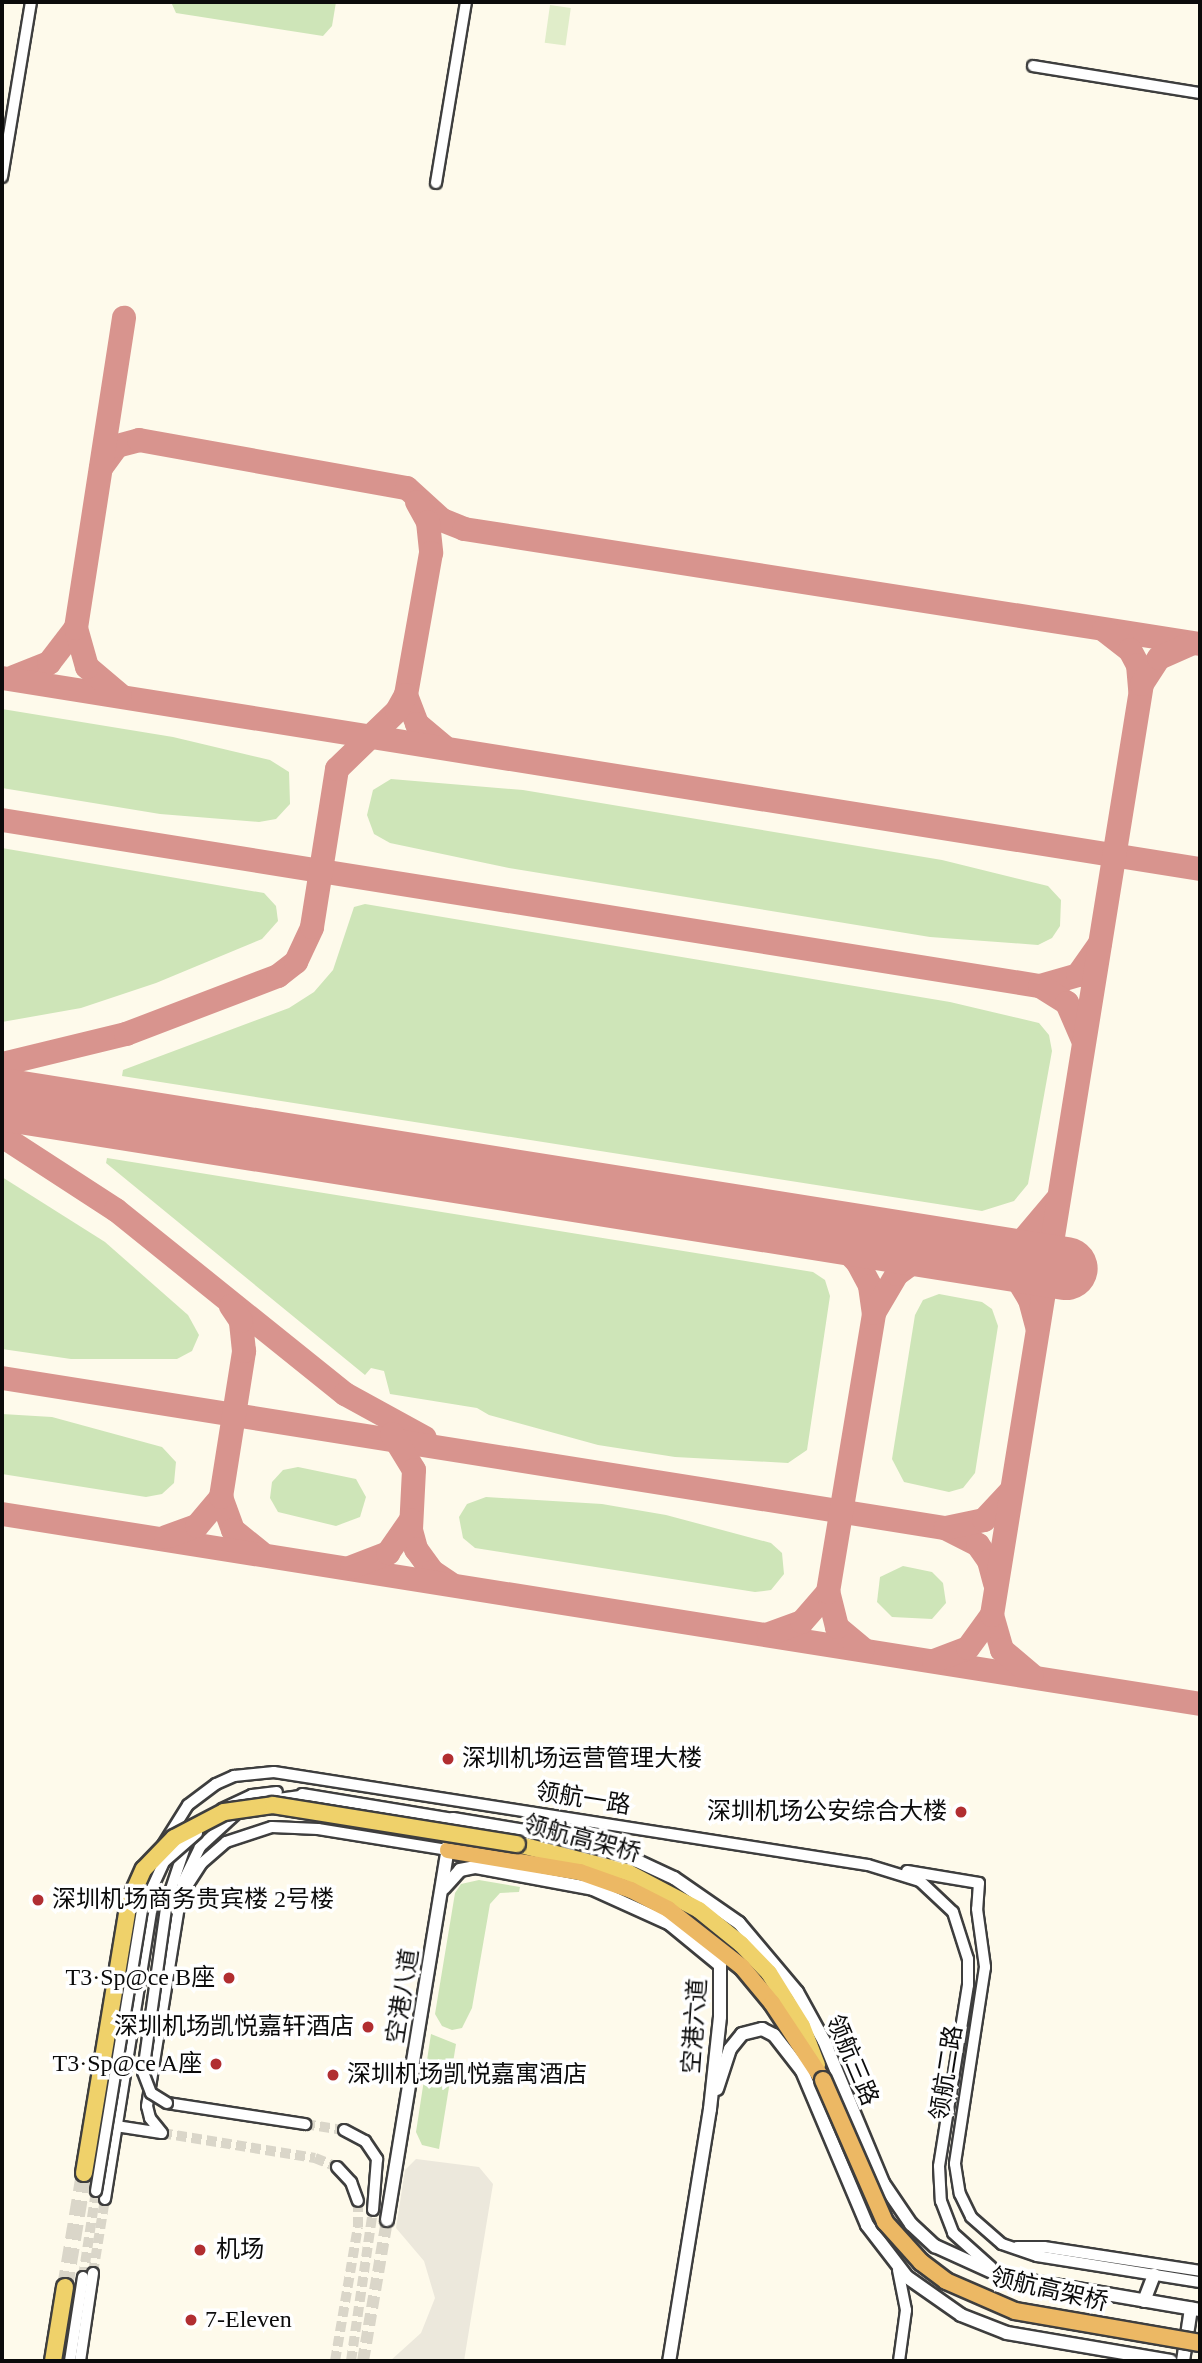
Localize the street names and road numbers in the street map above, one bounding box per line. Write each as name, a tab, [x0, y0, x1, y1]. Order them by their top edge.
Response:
street label: 领航一路	[533, 1777, 633, 1821]
street label: 领航高架桥	[520, 1810, 644, 1868]
street label: 空港八道	[381, 1946, 425, 2046]
street label: 空港六道	[677, 1977, 713, 2075]
street label: 领航三路	[820, 2010, 884, 2110]
street label: 领航二路	[925, 2023, 969, 2123]
street label: 领航高架桥	[987, 2262, 1111, 2318]

